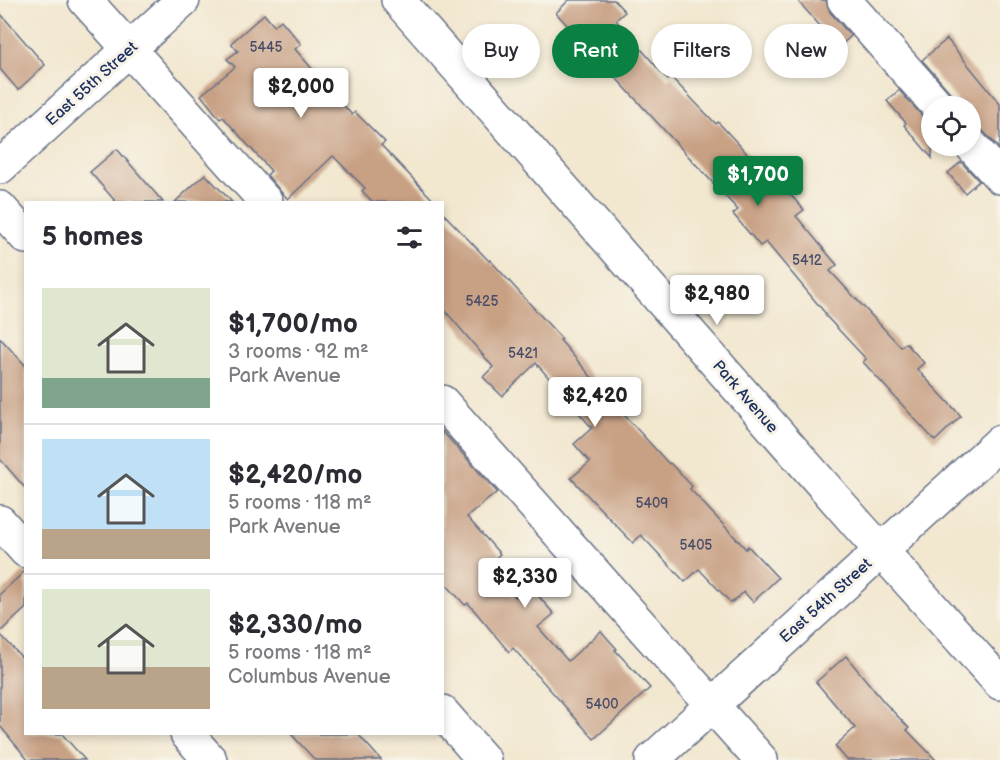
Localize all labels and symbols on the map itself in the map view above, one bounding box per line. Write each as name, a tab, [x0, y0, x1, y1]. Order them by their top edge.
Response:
street label: East 55th Street	[42, 38, 142, 130]
house number: 5445	[249, 39, 283, 56]
pin: $2,000	[252, 68, 350, 119]
pin: $1,700	[709, 156, 807, 207]
house number: 5412	[792, 252, 823, 269]
pin: $2,980	[668, 275, 766, 326]
house number: 5425	[466, 293, 498, 310]
house number: 5421	[508, 345, 538, 362]
street label: Park Avenue	[708, 357, 782, 438]
pin: $2,420	[546, 377, 644, 428]
house number: 5409	[636, 495, 668, 512]
house number: 5405	[680, 537, 712, 554]
street label: East 54th Street	[776, 555, 876, 647]
pin: $2,330	[476, 558, 574, 609]
house number: 5400	[585, 696, 619, 713]

